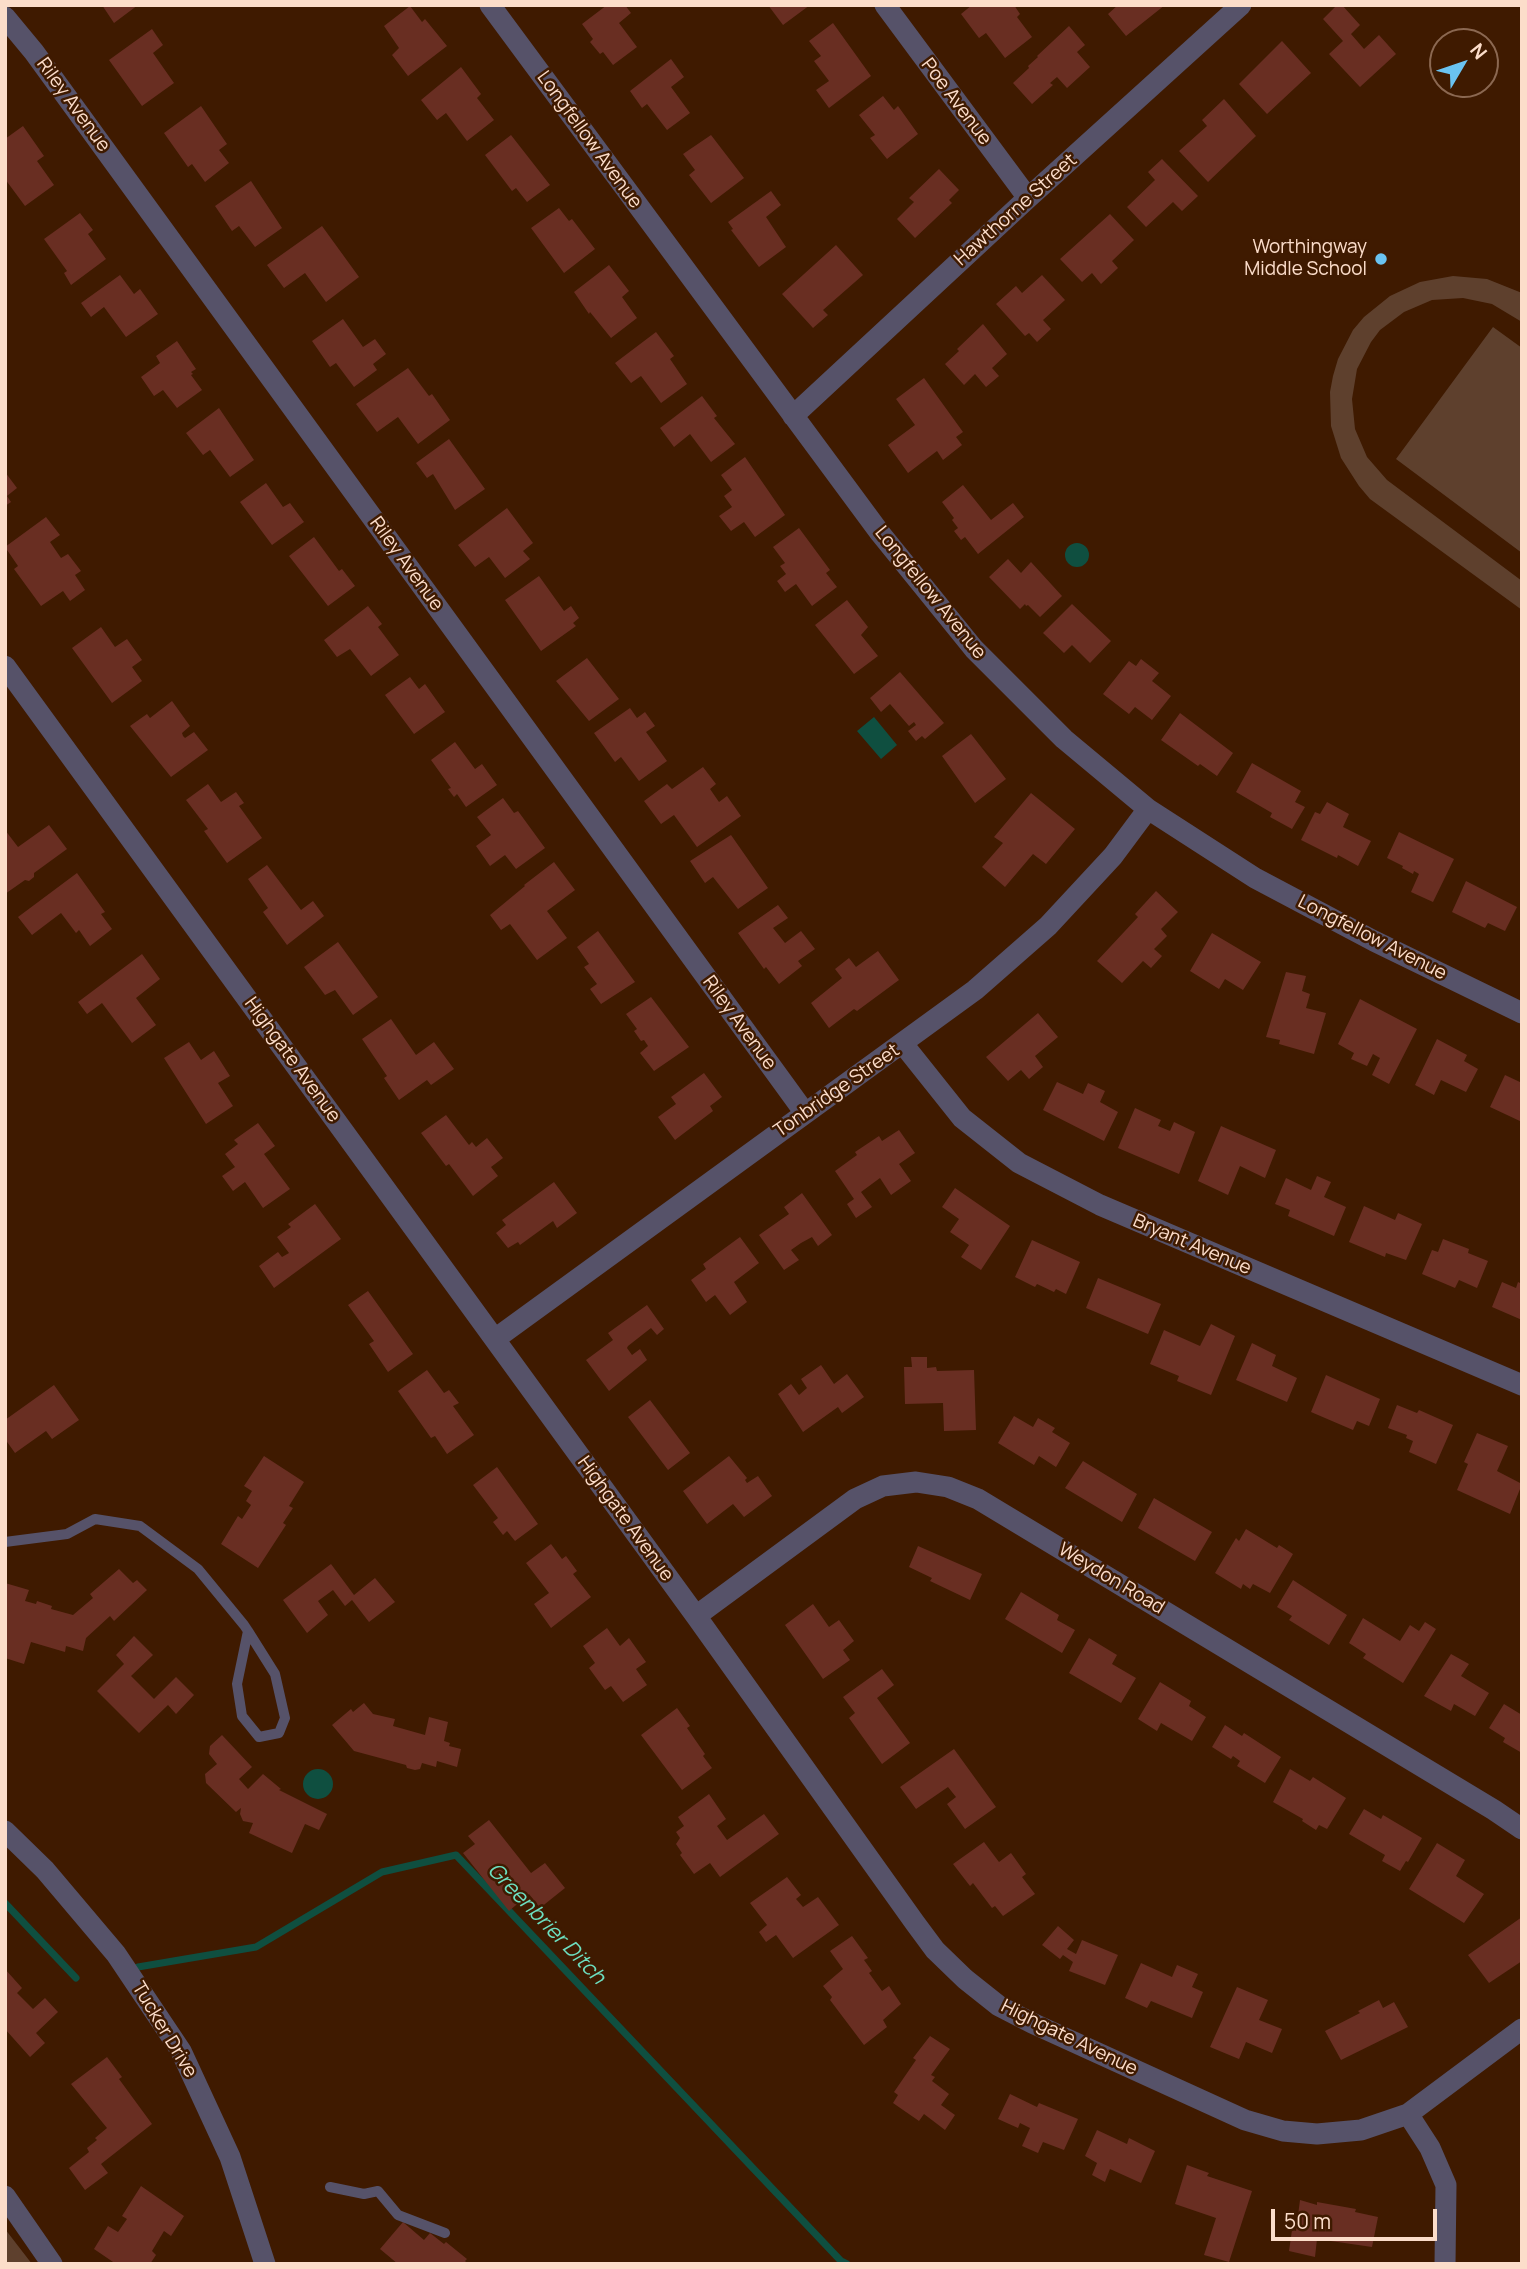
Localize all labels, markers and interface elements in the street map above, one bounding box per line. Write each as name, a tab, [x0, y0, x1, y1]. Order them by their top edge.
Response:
north arrow	[1429, 28, 1499, 98]
text: N	[1464, 38, 1493, 65]
street label: Riley Avenue	[31, 54, 115, 156]
street label: Poe Avenue	[916, 54, 996, 150]
street label: Longfellow Avenue	[532, 67, 646, 213]
street label: Hawthorne Street	[950, 149, 1082, 271]
place label: Worthingway Middle School	[1244, 237, 1367, 281]
marker: Worthingway Middle School	[1373, 251, 1389, 267]
street label: Riley Avenue	[364, 513, 448, 615]
street label: Longfellow Avenue	[870, 522, 990, 664]
street label: Longfellow Avenue	[1294, 891, 1450, 985]
street label: Riley Avenue	[697, 972, 781, 1074]
street label: Highgate Avenue	[239, 993, 345, 1127]
street label: Tonbridge Street	[770, 1039, 904, 1143]
street label: Bryant Avenue	[1129, 1210, 1255, 1280]
street label: Highgate Avenue	[572, 1452, 678, 1586]
street label: Weydon Road	[1054, 1538, 1168, 1620]
water label: Greenbrier Ditch	[482, 1858, 610, 1990]
street label: Tucker Drive	[127, 1978, 201, 2082]
street label: Highgate Avenue	[997, 1995, 1141, 2081]
scale bar	[1275, 2196, 1441, 2240]
text: 50 m	[1284, 2207, 1331, 2235]

